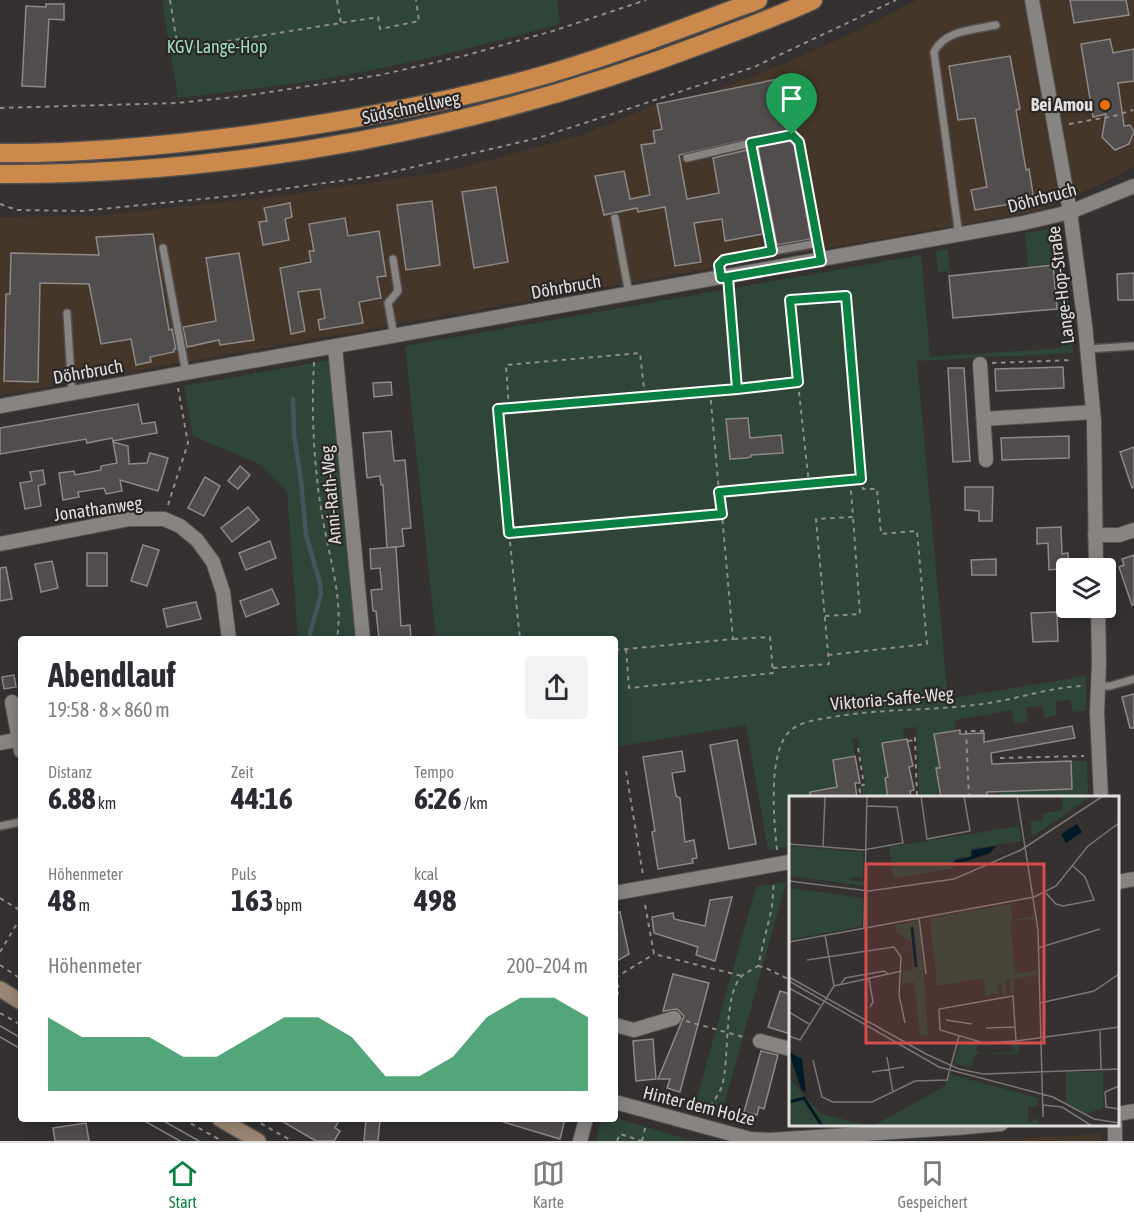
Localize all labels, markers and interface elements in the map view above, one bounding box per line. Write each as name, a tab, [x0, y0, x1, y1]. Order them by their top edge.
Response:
park label: KGV Lange-Hop	[167, 36, 267, 57]
pin	[766, 73, 817, 135]
icon: arrive	[775, 82, 808, 115]
street label: Südschnellweg	[360, 87, 462, 128]
place label: Bei Amou	[1031, 94, 1093, 115]
marker: Bei Amou	[1098, 98, 1112, 112]
street label: Döhrbruch	[1005, 178, 1079, 217]
street label: Lange-Hop-Straße	[1043, 225, 1078, 345]
street label: Döhrbruch	[529, 270, 602, 303]
street label: Döhrbruch	[51, 355, 124, 388]
street label: Anni-Rath-Weg	[316, 445, 345, 545]
street label: Jonathanweg	[52, 492, 144, 525]
map controls	[1056, 558, 1116, 618]
button: layers	[1056, 558, 1116, 618]
text: Abendlauf	[48, 656, 176, 694]
button: share	[525, 656, 588, 719]
street label: Viktoria-Saffe-Weg	[830, 683, 955, 714]
text: 19:58 · 8 × 860 m	[48, 698, 170, 721]
text: Distanz	[48, 763, 92, 781]
text: Zeit	[231, 763, 254, 781]
text: Tempo	[414, 763, 454, 781]
text: 6.88	[48, 781, 96, 815]
text: 44:16	[231, 781, 293, 815]
text: 6:26	[414, 781, 462, 815]
text: km	[96, 794, 116, 812]
text: /km	[462, 794, 488, 812]
inset map	[789, 796, 1119, 1126]
text: Höhenmeter	[48, 865, 123, 883]
text: Puls	[231, 865, 256, 883]
text: kcal	[414, 865, 438, 883]
text: 48	[48, 883, 76, 917]
text: 163	[231, 883, 273, 917]
text: 498	[414, 883, 456, 917]
text: m	[76, 896, 90, 914]
text: bpm	[273, 896, 302, 914]
text: Höhenmeter	[48, 954, 142, 977]
text: 200–204 m	[506, 954, 588, 977]
street label: Hinter dem Holze	[641, 1081, 757, 1130]
tab: Start	[166, 1157, 199, 1211]
tab: Karte	[532, 1157, 565, 1211]
tab: Gespeichert	[898, 1157, 968, 1211]

